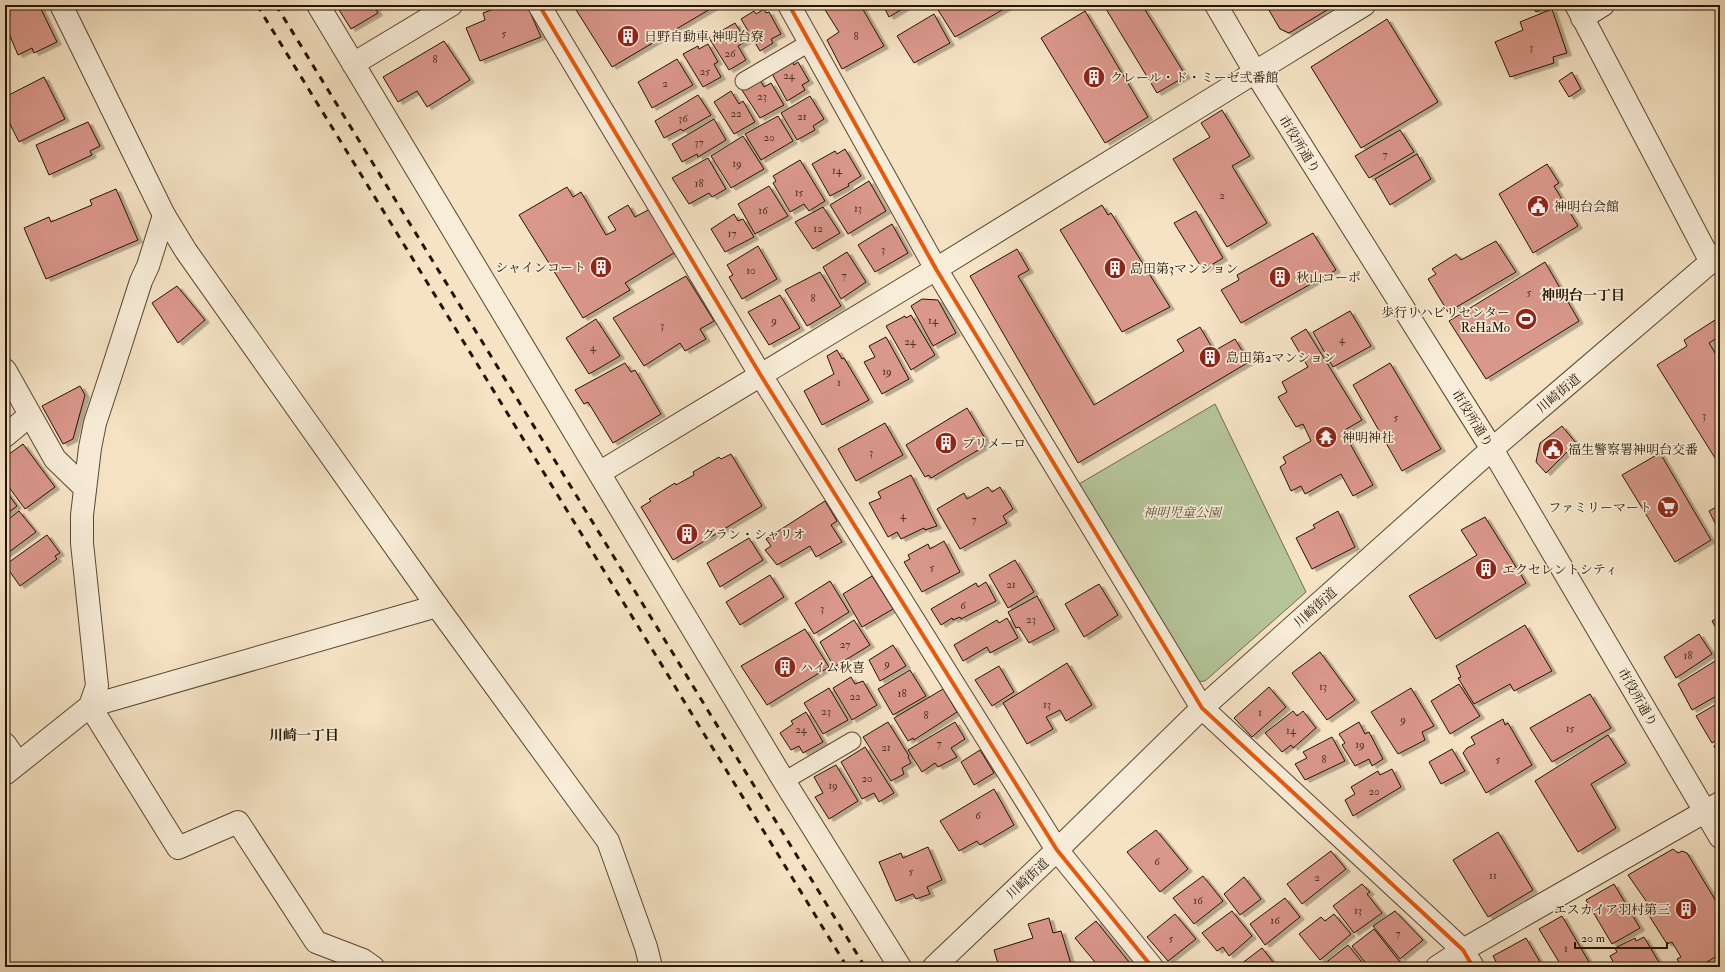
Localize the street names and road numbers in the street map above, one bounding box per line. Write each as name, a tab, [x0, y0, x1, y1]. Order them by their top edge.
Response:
street label: 市役所通り	[1275, 113, 1323, 176]
street label: 川崎街道	[1534, 371, 1584, 417]
street label: 市役所通り	[1448, 387, 1496, 450]
street label: 川崎街道	[1291, 584, 1340, 631]
street label: 市役所通り	[1614, 665, 1660, 730]
street label: 川崎街道	[1003, 855, 1052, 902]

